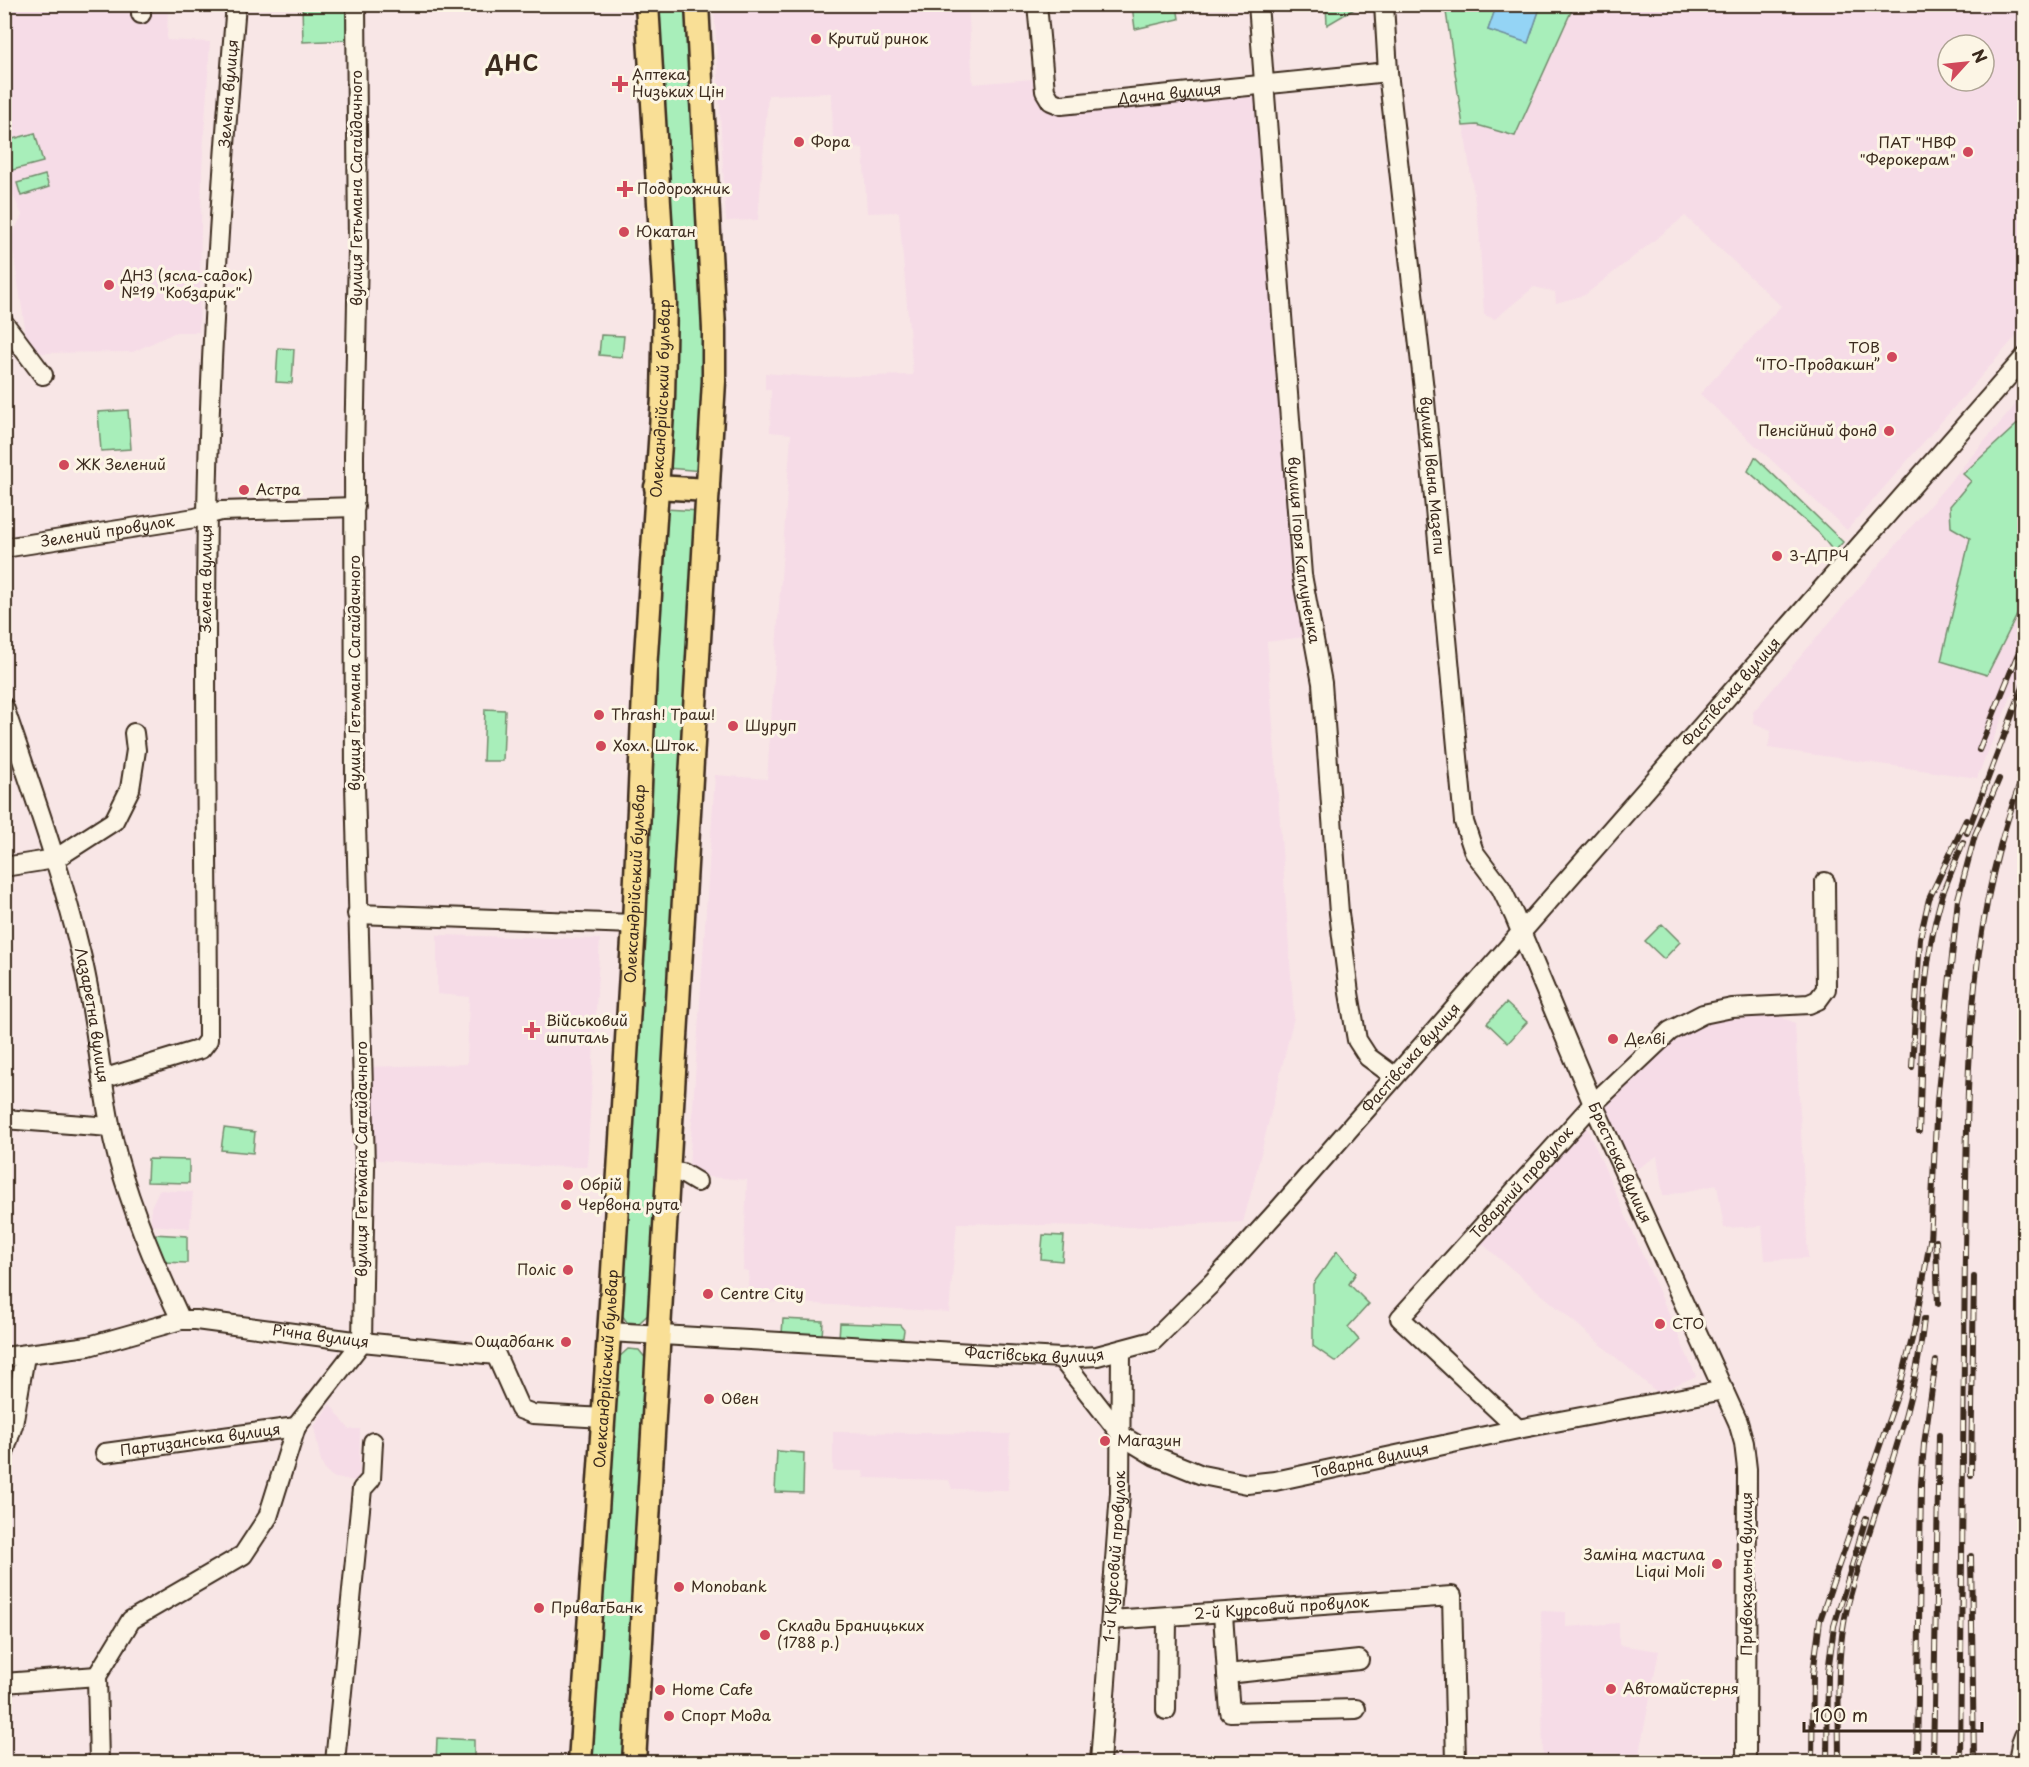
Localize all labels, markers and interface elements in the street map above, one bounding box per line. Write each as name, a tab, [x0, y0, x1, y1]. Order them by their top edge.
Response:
place label: Критий ринок	[828, 26, 928, 49]
marker: Критий ринок	[809, 32, 823, 46]
north arrow	[1936, 33, 1996, 93]
street label: Зелена вулиця	[212, 38, 243, 148]
text: N	[1967, 45, 1994, 67]
district label: ДНС	[485, 46, 540, 78]
place label: Аптека Низьких Цін	[632, 62, 724, 102]
street label: вулиця Гетьмана Сагайдачного	[344, 70, 367, 306]
street label: Дачна вулиця	[1116, 76, 1222, 109]
marker: Аптека Низьких Цін	[613, 77, 627, 91]
place label: Фора	[811, 129, 851, 152]
place label: ПАТ "НВФ "Ферокерам"	[1860, 130, 1956, 170]
marker: Фора	[792, 135, 806, 149]
marker: ПАТ "НВФ "Ферокерам"	[1961, 145, 1975, 159]
place label: Подорожник	[637, 176, 730, 199]
marker: Подорожник	[618, 182, 632, 196]
place label: Юкатан	[636, 219, 696, 242]
marker: Юкатан	[617, 225, 631, 239]
place label: ДНЗ (ясла-садок) №19 "Кобзарик"	[120, 263, 253, 303]
marker: ДНЗ (ясла-садок) №19 "Кобзарик"	[102, 278, 116, 292]
street label: Олександрійський бульвар	[643, 299, 675, 499]
place label: ТОВ “ІТО-Продакшн”	[1756, 335, 1880, 375]
marker: ТОВ “ІТО-Продакшн”	[1885, 350, 1899, 364]
street label: вулиця Івана Мазепи	[1415, 395, 1452, 555]
place label: Пенсійний фонд	[1758, 418, 1877, 441]
marker: Пенсійний фонд	[1882, 424, 1896, 438]
place label: ЖК Зелений	[75, 452, 166, 475]
street label: вулиця Ігоря Каплуненка	[1283, 456, 1328, 646]
marker: ЖК Зелений	[57, 458, 71, 472]
place label: Астра	[256, 477, 301, 500]
marker: Астра	[237, 483, 251, 497]
street label: Зелений провулок	[39, 508, 176, 552]
street label: Зелена вулиця	[193, 524, 217, 633]
place label: 3-ДПРЧ	[1789, 543, 1849, 566]
marker: 3-ДПРЧ	[1770, 549, 1784, 563]
street label: вулиця Гетьмана Сагайдачного	[342, 555, 365, 791]
street label: Фастівська вулиця	[1676, 631, 1785, 752]
place label: Thrash! Траш!	[611, 702, 715, 725]
marker: Thrash! Траш!	[592, 708, 606, 722]
place label: Шуруп	[745, 713, 797, 736]
marker: Шуруп	[726, 719, 740, 733]
place label: Хохл. Шток.	[613, 733, 699, 756]
marker: Хохл. Шток.	[594, 739, 608, 753]
street label: Олександрійський бульвар	[617, 784, 650, 984]
street label: Лазаретна вулиця	[70, 945, 116, 1084]
street label: Фастівська вулиця	[1355, 997, 1465, 1117]
place label: Військовий шпиталь	[546, 1008, 628, 1048]
marker: Військовий шпиталь	[523, 1021, 541, 1039]
place label: Делві	[1624, 1026, 1666, 1049]
marker: Делві	[1606, 1032, 1620, 1046]
street label: вулиця Гетьмана Сагайдачного	[349, 1041, 372, 1277]
street label: Брестська вулиця	[1584, 1098, 1659, 1226]
street label: Товарний провулок	[1464, 1120, 1578, 1243]
place label: Обрій	[580, 1172, 622, 1195]
marker: Обрій	[561, 1178, 575, 1192]
place label: Червона рута	[578, 1192, 680, 1215]
marker: Червона рута	[559, 1198, 573, 1212]
place label: Поліс	[517, 1257, 556, 1280]
marker: Поліс	[561, 1263, 575, 1277]
street label: Олександрійський бульвар	[587, 1269, 623, 1469]
place label: Centre City	[720, 1281, 804, 1304]
marker: Centre City	[701, 1287, 715, 1301]
place label: СТО	[1672, 1311, 1704, 1334]
street label: Річна вулиця	[271, 1317, 370, 1353]
marker: СТО	[1653, 1317, 1667, 1331]
place label: Ощадбанк	[474, 1329, 554, 1352]
marker: Ощадбанк	[559, 1335, 573, 1349]
street label: Фастівська вулиця	[964, 1339, 1106, 1368]
place label: Овен	[721, 1386, 759, 1409]
marker: Овен	[702, 1392, 716, 1406]
street label: Партизанська вулиця	[118, 1416, 282, 1461]
place label: Магазин	[1117, 1428, 1181, 1451]
marker: Магазин	[1098, 1434, 1112, 1448]
street label: Товарна вулиця	[1310, 1435, 1431, 1483]
street label: 1-й Курсовий провулок	[1096, 1471, 1130, 1643]
street label: Привокзальна вулиця	[1734, 1492, 1757, 1656]
place label: Заміна мастила Liqui Moli	[1584, 1542, 1706, 1582]
marker: Заміна мастила Liqui Moli	[1710, 1557, 1724, 1571]
place label: Monobank	[691, 1574, 767, 1597]
marker: Monobank	[672, 1580, 686, 1594]
street label: 2-й Курсовий провулок	[1193, 1589, 1370, 1624]
place label: ПриватБанк	[551, 1595, 643, 1618]
marker: ПриватБанк	[532, 1601, 546, 1615]
place label: Склади Браницьких (1788 р.)	[777, 1613, 924, 1653]
marker: Склади Браницьких (1788 р.)	[758, 1628, 772, 1642]
place label: Автомайстерня	[1623, 1676, 1739, 1699]
place label: Home Cafe	[672, 1677, 753, 1700]
marker: Автомайстерня	[1604, 1682, 1618, 1696]
marker: Home Cafe	[653, 1683, 667, 1697]
scale bar	[1804, 1695, 1982, 1733]
text: 100 m	[1813, 1701, 1868, 1728]
place label: Спорт Мода	[681, 1703, 771, 1726]
marker: Спорт Мода	[662, 1709, 676, 1723]

